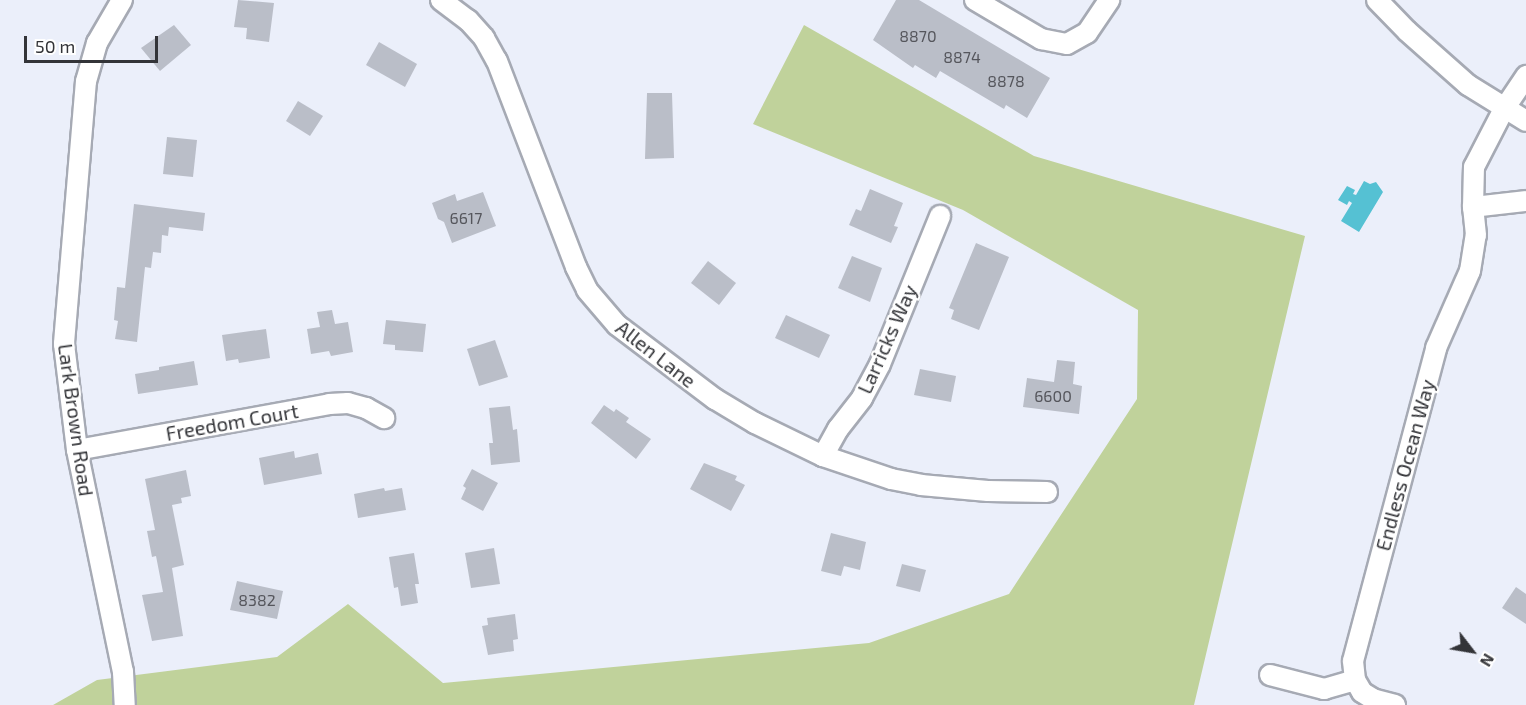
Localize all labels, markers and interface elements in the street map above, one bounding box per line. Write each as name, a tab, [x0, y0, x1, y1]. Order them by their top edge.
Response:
scale bar	[27, 24, 160, 62]
house number: 8870	[899, 26, 937, 46]
text: 50 m	[35, 35, 75, 57]
house number: 8874	[943, 47, 981, 67]
house number: 8878	[987, 71, 1025, 91]
house number: 6617	[450, 208, 482, 228]
street label: Larricks Way	[852, 281, 922, 397]
street label: Allen Lane	[611, 315, 701, 393]
street label: Lark Brown Road	[53, 342, 99, 498]
street label: Endless Ocean Way	[1371, 377, 1439, 553]
house number: 6600	[1034, 386, 1072, 406]
street label: Freedom Court	[164, 399, 300, 445]
house number: 8382	[238, 590, 276, 610]
north arrow	[1442, 621, 1502, 681]
text: N	[1477, 651, 1499, 670]

